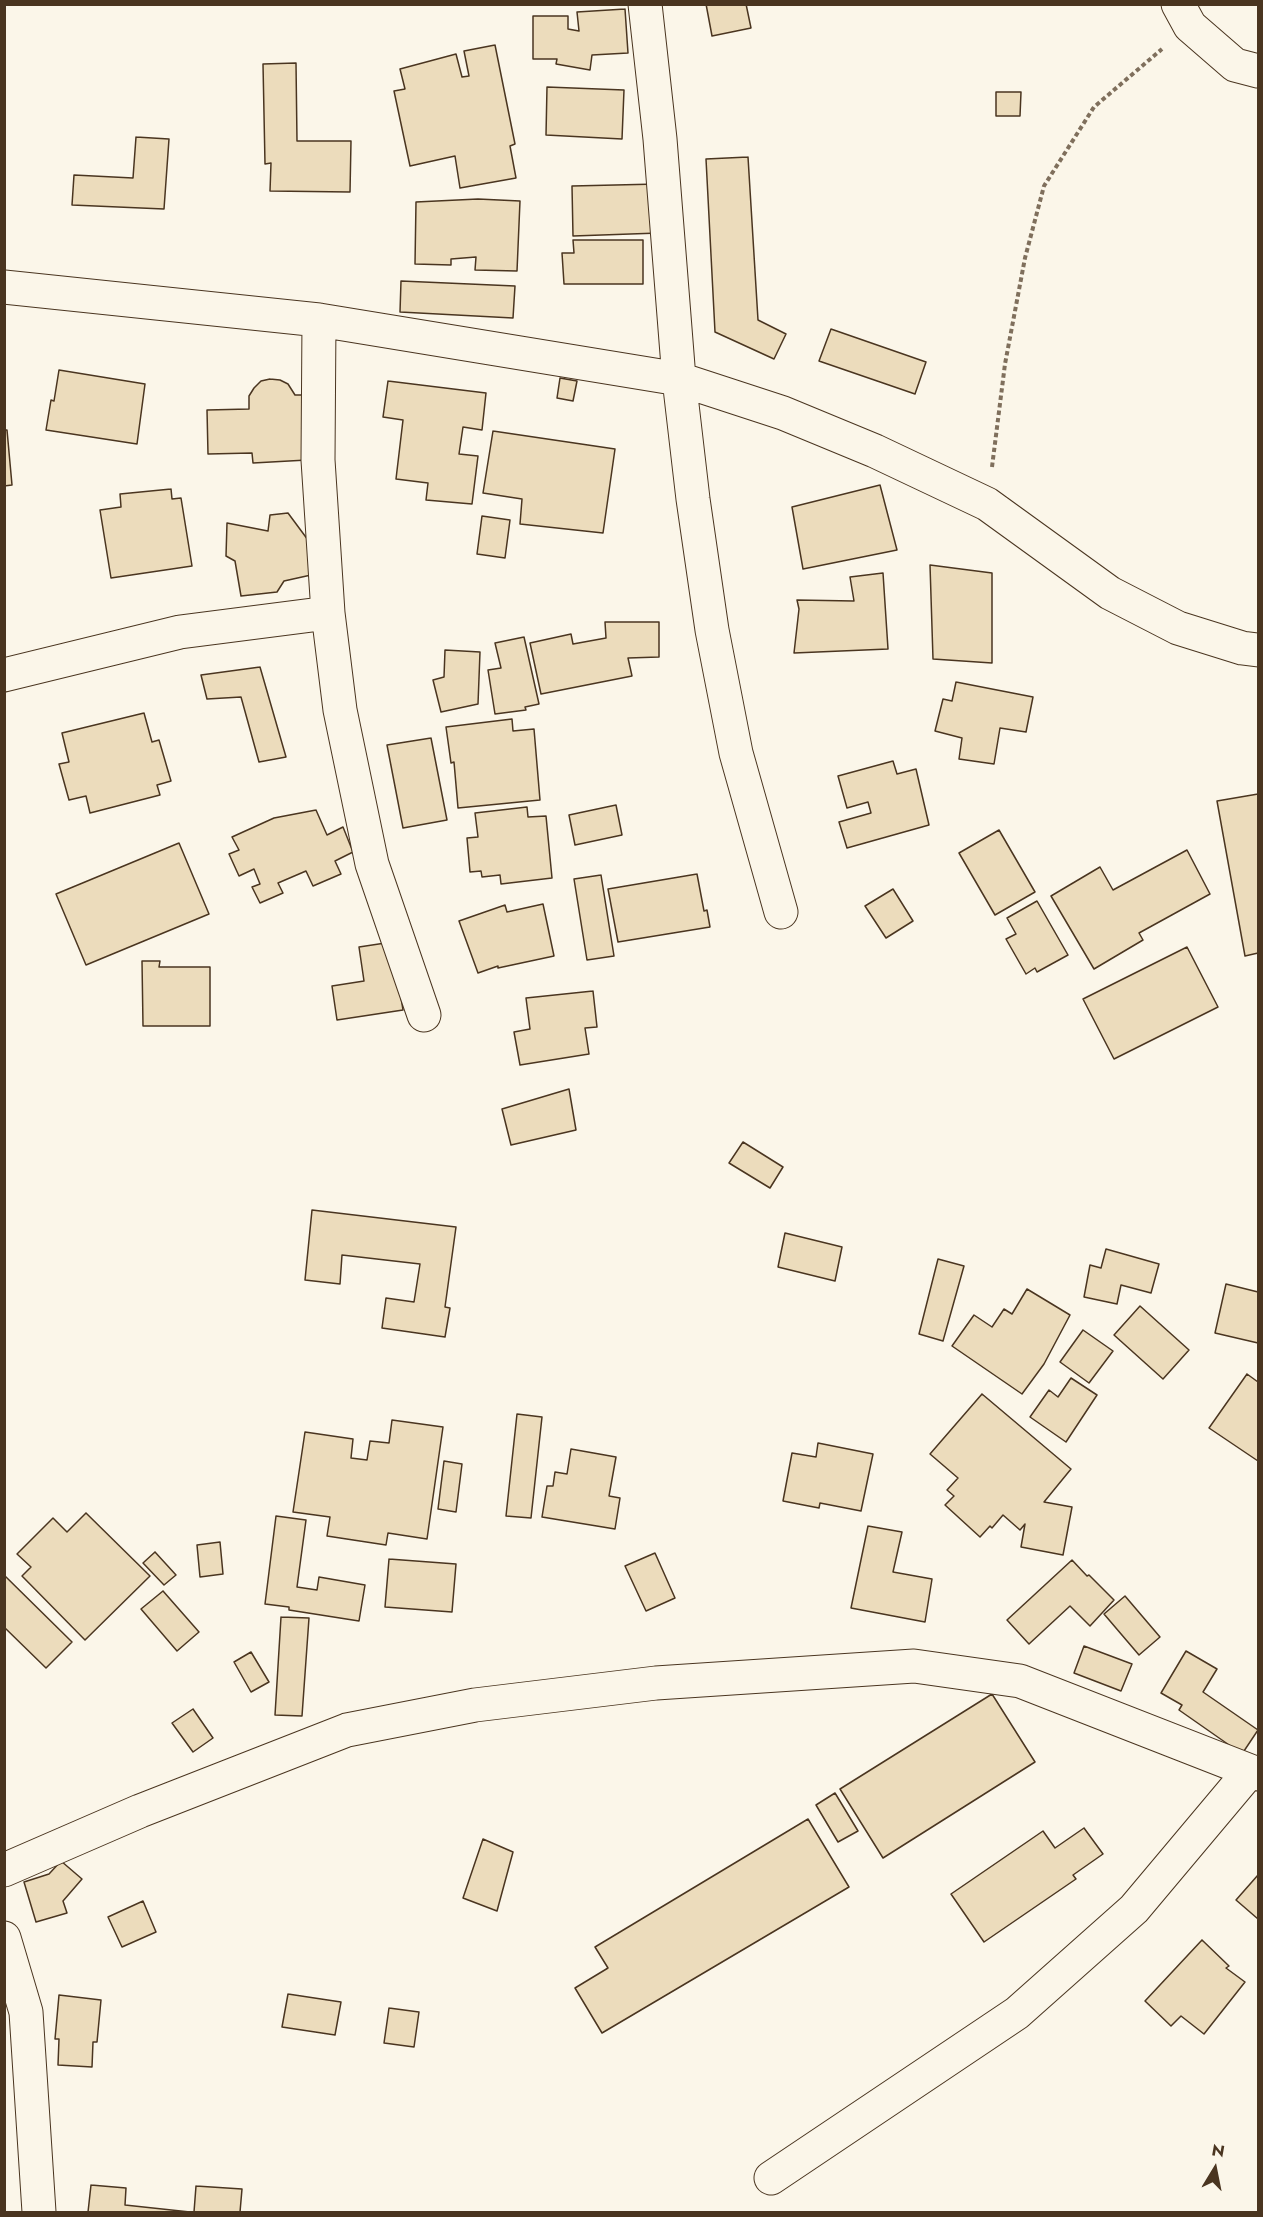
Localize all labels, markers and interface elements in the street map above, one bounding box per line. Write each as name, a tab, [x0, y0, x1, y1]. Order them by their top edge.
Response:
text: N	[1210, 2138, 1226, 2163]
north arrow	[1185, 2139, 1245, 2199]

